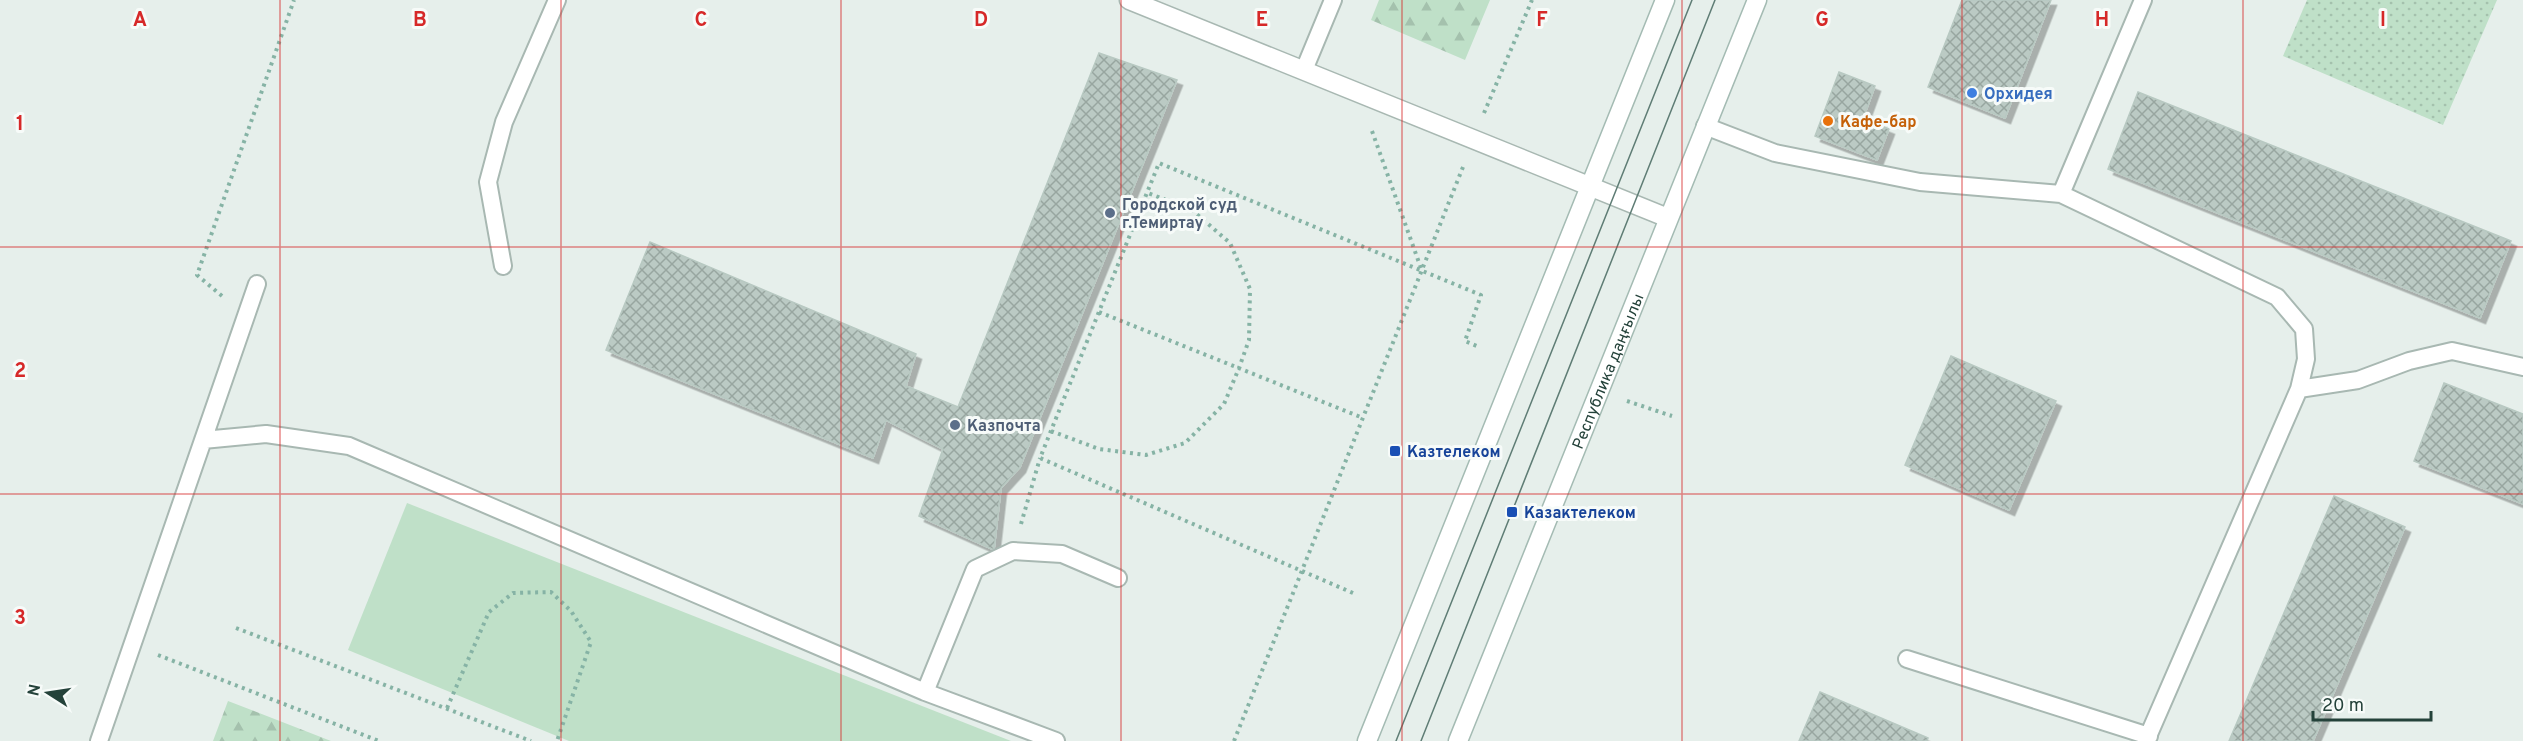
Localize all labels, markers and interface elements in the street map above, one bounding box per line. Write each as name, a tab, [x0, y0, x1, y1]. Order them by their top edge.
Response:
text: A	[133, 8, 147, 34]
text: B	[413, 8, 427, 34]
text: C	[695, 8, 707, 34]
text: D	[974, 8, 988, 34]
text: E	[1256, 8, 1268, 34]
text: F	[1536, 8, 1548, 34]
text: G	[1815, 8, 1829, 34]
text: H	[2095, 8, 2109, 34]
text: I	[2380, 8, 2386, 34]
place label: Орхидея	[1984, 85, 2053, 105]
marker: Орхидея	[1965, 86, 1979, 100]
text: 1	[16, 112, 24, 138]
place label: Кафе-бар	[1840, 113, 1917, 133]
marker: Кафе-бар	[1821, 114, 1835, 128]
place label: Городской суд г.Темиртау	[1122, 196, 1237, 234]
marker: Городской суд г.Темиртау	[1103, 206, 1117, 220]
street label: Республика даңғылы	[1569, 291, 1649, 452]
text: 2	[14, 359, 26, 385]
place label: Казпочта	[967, 417, 1041, 437]
marker: Казпочта	[948, 418, 962, 432]
place label: Казтелеком	[1407, 443, 1501, 463]
marker: Казтелеком	[1388, 444, 1402, 458]
place label: Казактелеком	[1524, 504, 1636, 524]
marker: Казактелеком	[1505, 505, 1519, 519]
text: 3	[14, 606, 26, 632]
north arrow	[18, 663, 78, 723]
text: N	[24, 683, 46, 698]
scale bar	[2313, 684, 2432, 722]
text: 20 m	[2322, 695, 2364, 718]

